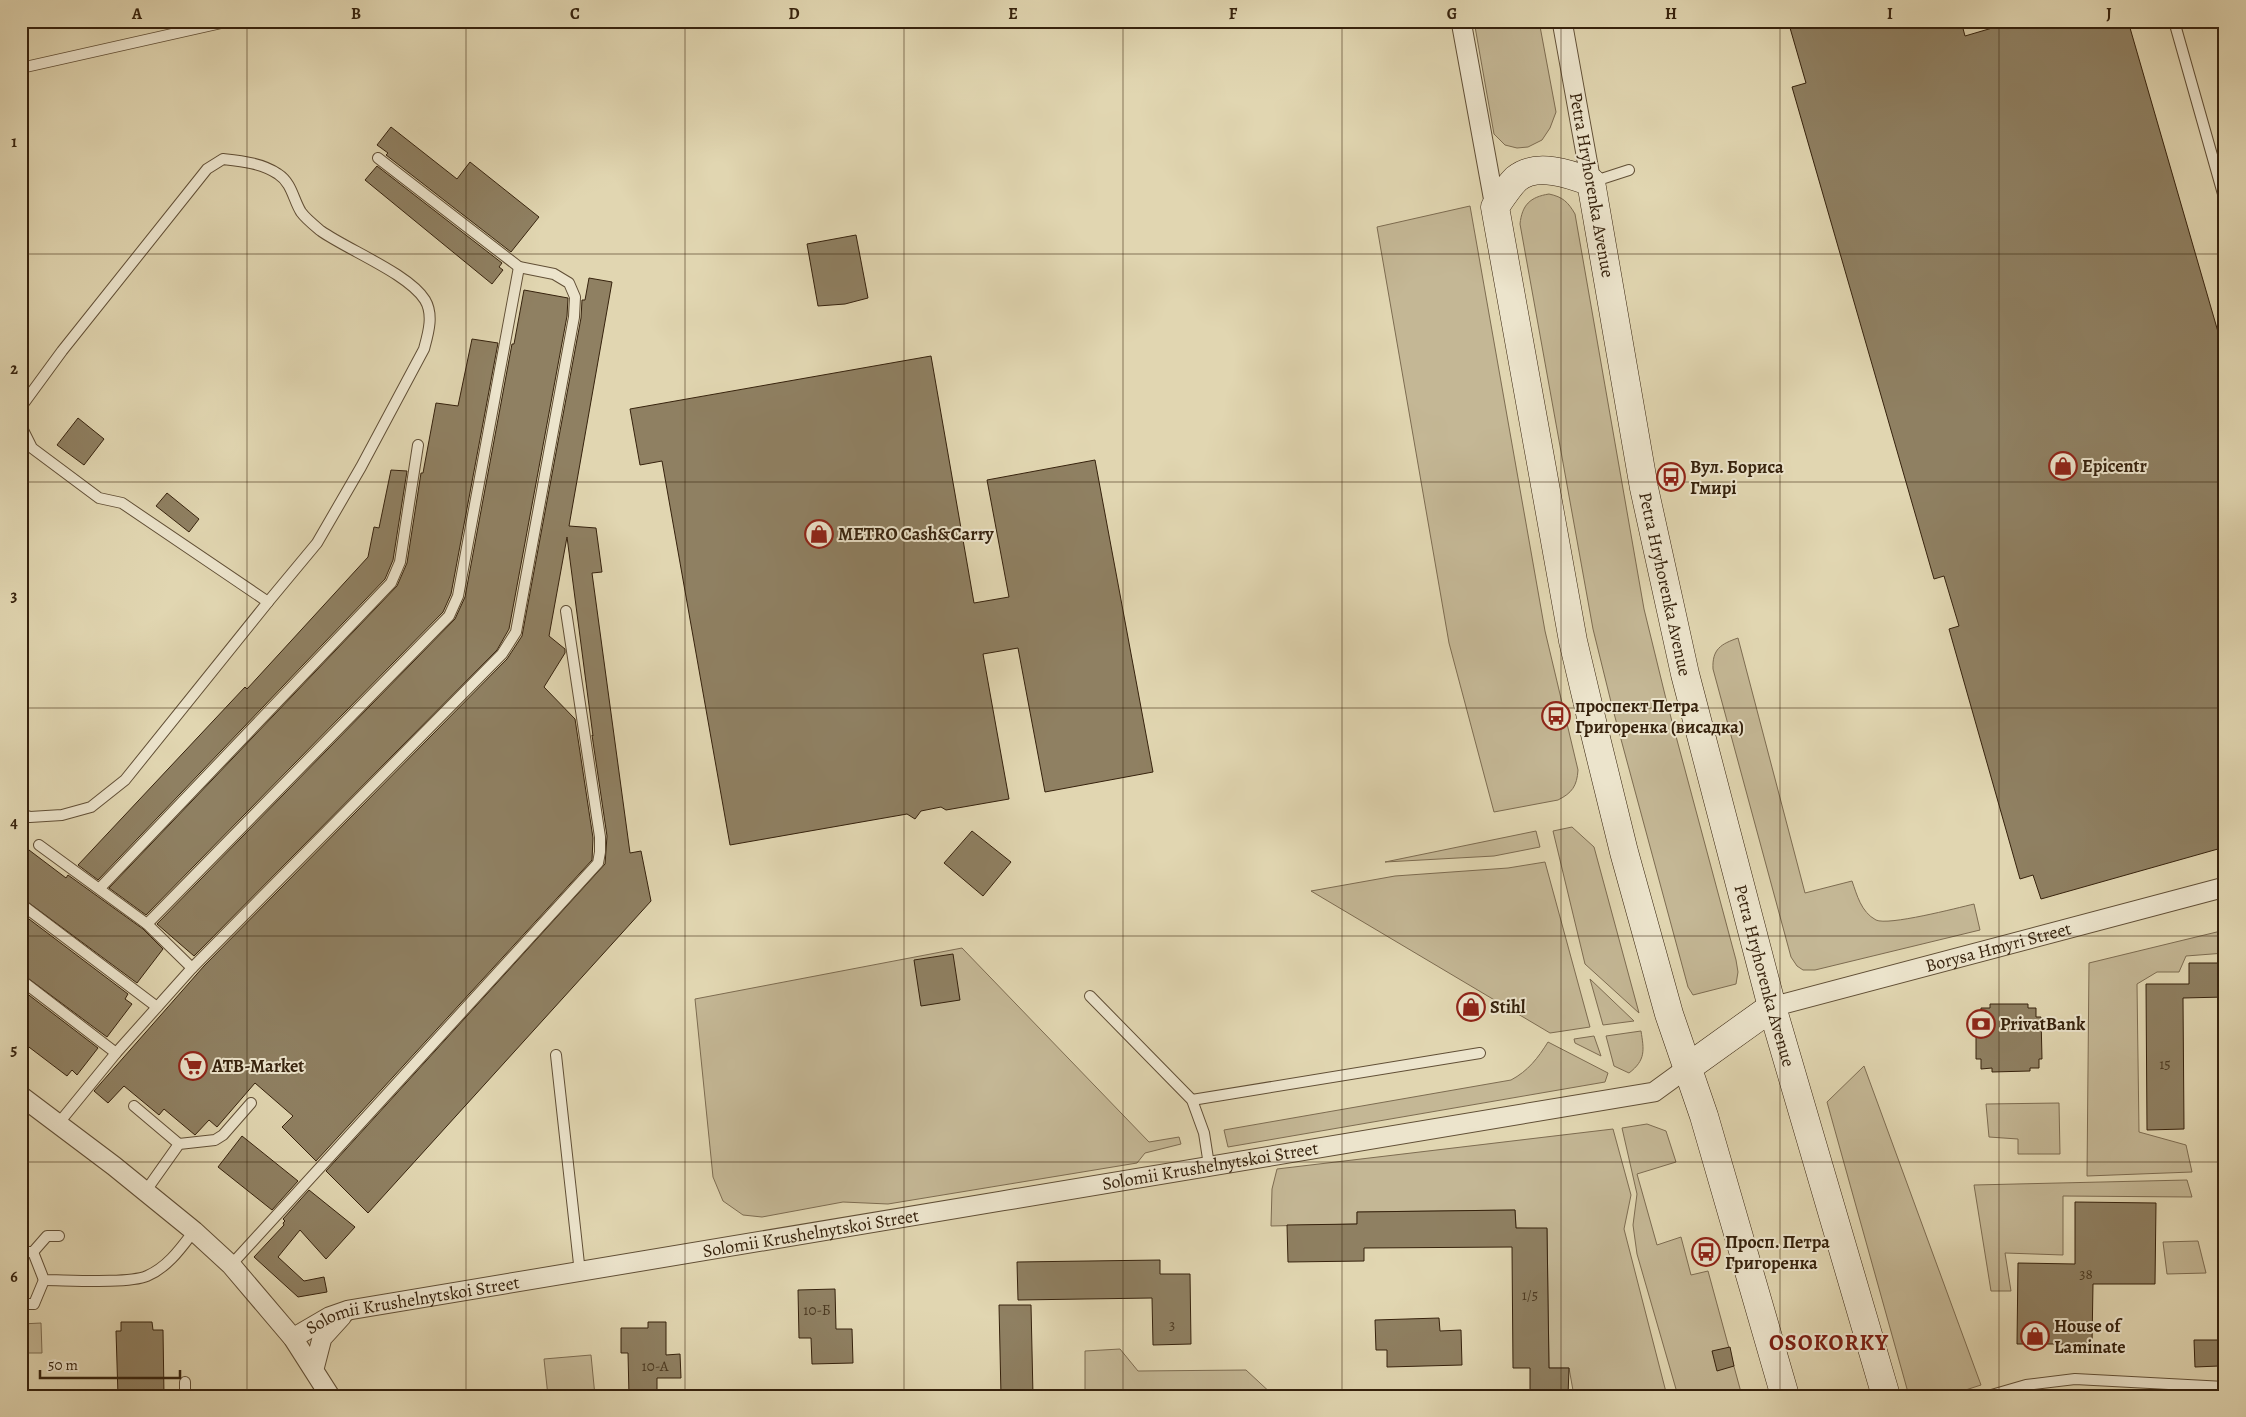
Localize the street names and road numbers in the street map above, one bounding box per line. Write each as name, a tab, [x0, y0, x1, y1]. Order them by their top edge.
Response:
street label: Petra Hryhorenka Avenue	[1564, 90, 1620, 280]
street label: Petra Hryhorenka Avenue	[1633, 490, 1697, 678]
street label: Petra Hryhorenka Avenue	[1728, 882, 1801, 1070]
street label: Borysa Hmyri Street	[1923, 916, 2074, 978]
street label: Solomii Krushelnytskoi Street	[1100, 1136, 1320, 1196]
street label: Solomii Krushelnytskoi Street	[701, 1203, 921, 1263]
street label: Solomii Krushelnytskoi Street	[301, 1270, 521, 1340]

